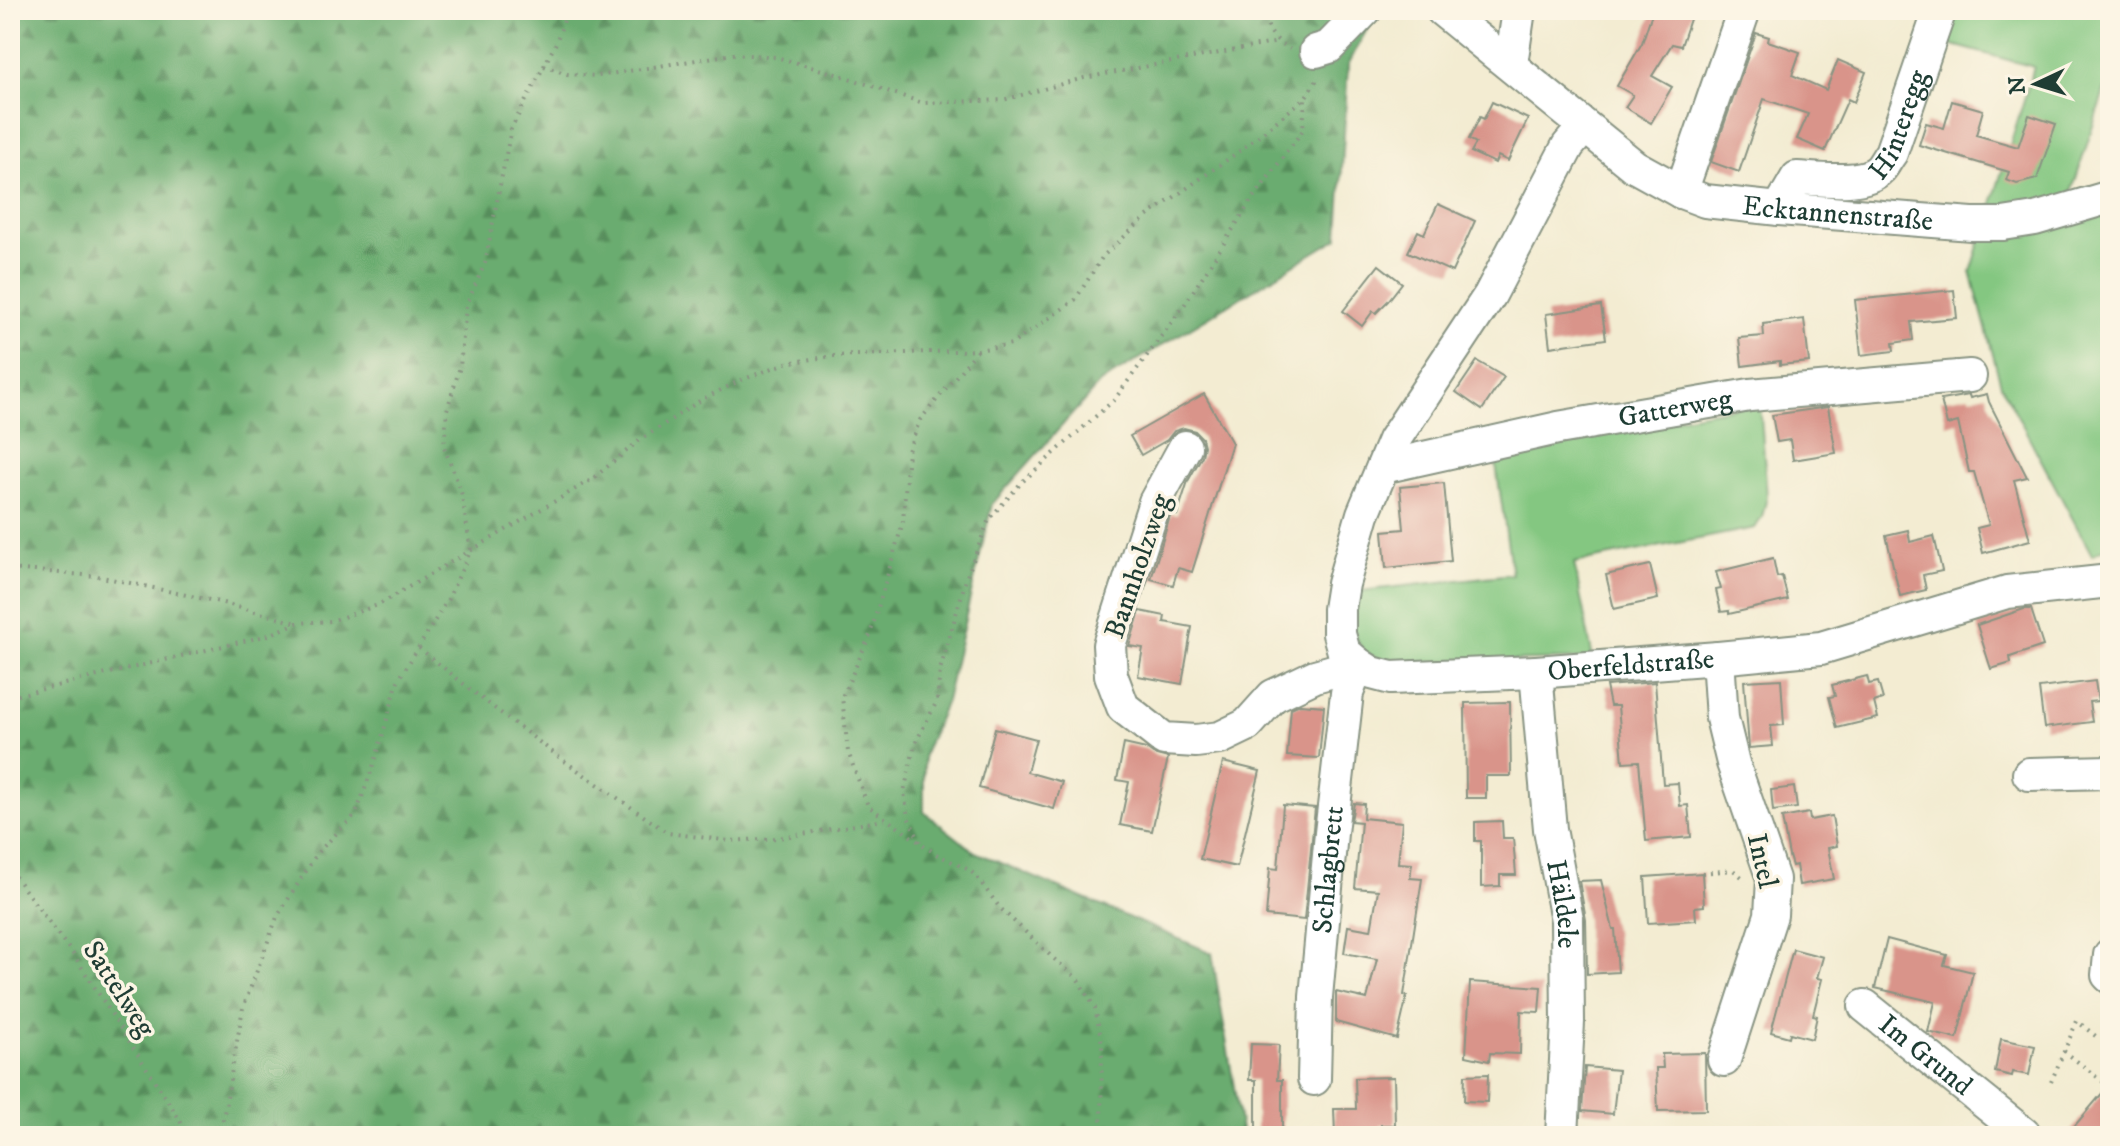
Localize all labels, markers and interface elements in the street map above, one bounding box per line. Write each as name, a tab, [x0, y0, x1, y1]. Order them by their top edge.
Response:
north arrow	[1996, 44, 2076, 124]
street label: Hinteregg	[1861, 65, 1936, 187]
text: N	[2003, 75, 2032, 95]
street label: Ecktannenstraße	[1741, 188, 1934, 238]
street label: Gatterweg	[1615, 381, 1735, 435]
street label: Bannholzweg	[1097, 489, 1179, 643]
street label: Oberfeldstraße	[1546, 641, 1716, 689]
street label: Schlagbrett	[1304, 804, 1352, 935]
street label: Intel	[1739, 830, 1785, 892]
street label: Häldele	[1539, 857, 1585, 949]
street label: Sattelweg	[75, 934, 163, 1044]
street label: Im Grund	[1872, 1007, 1980, 1103]

